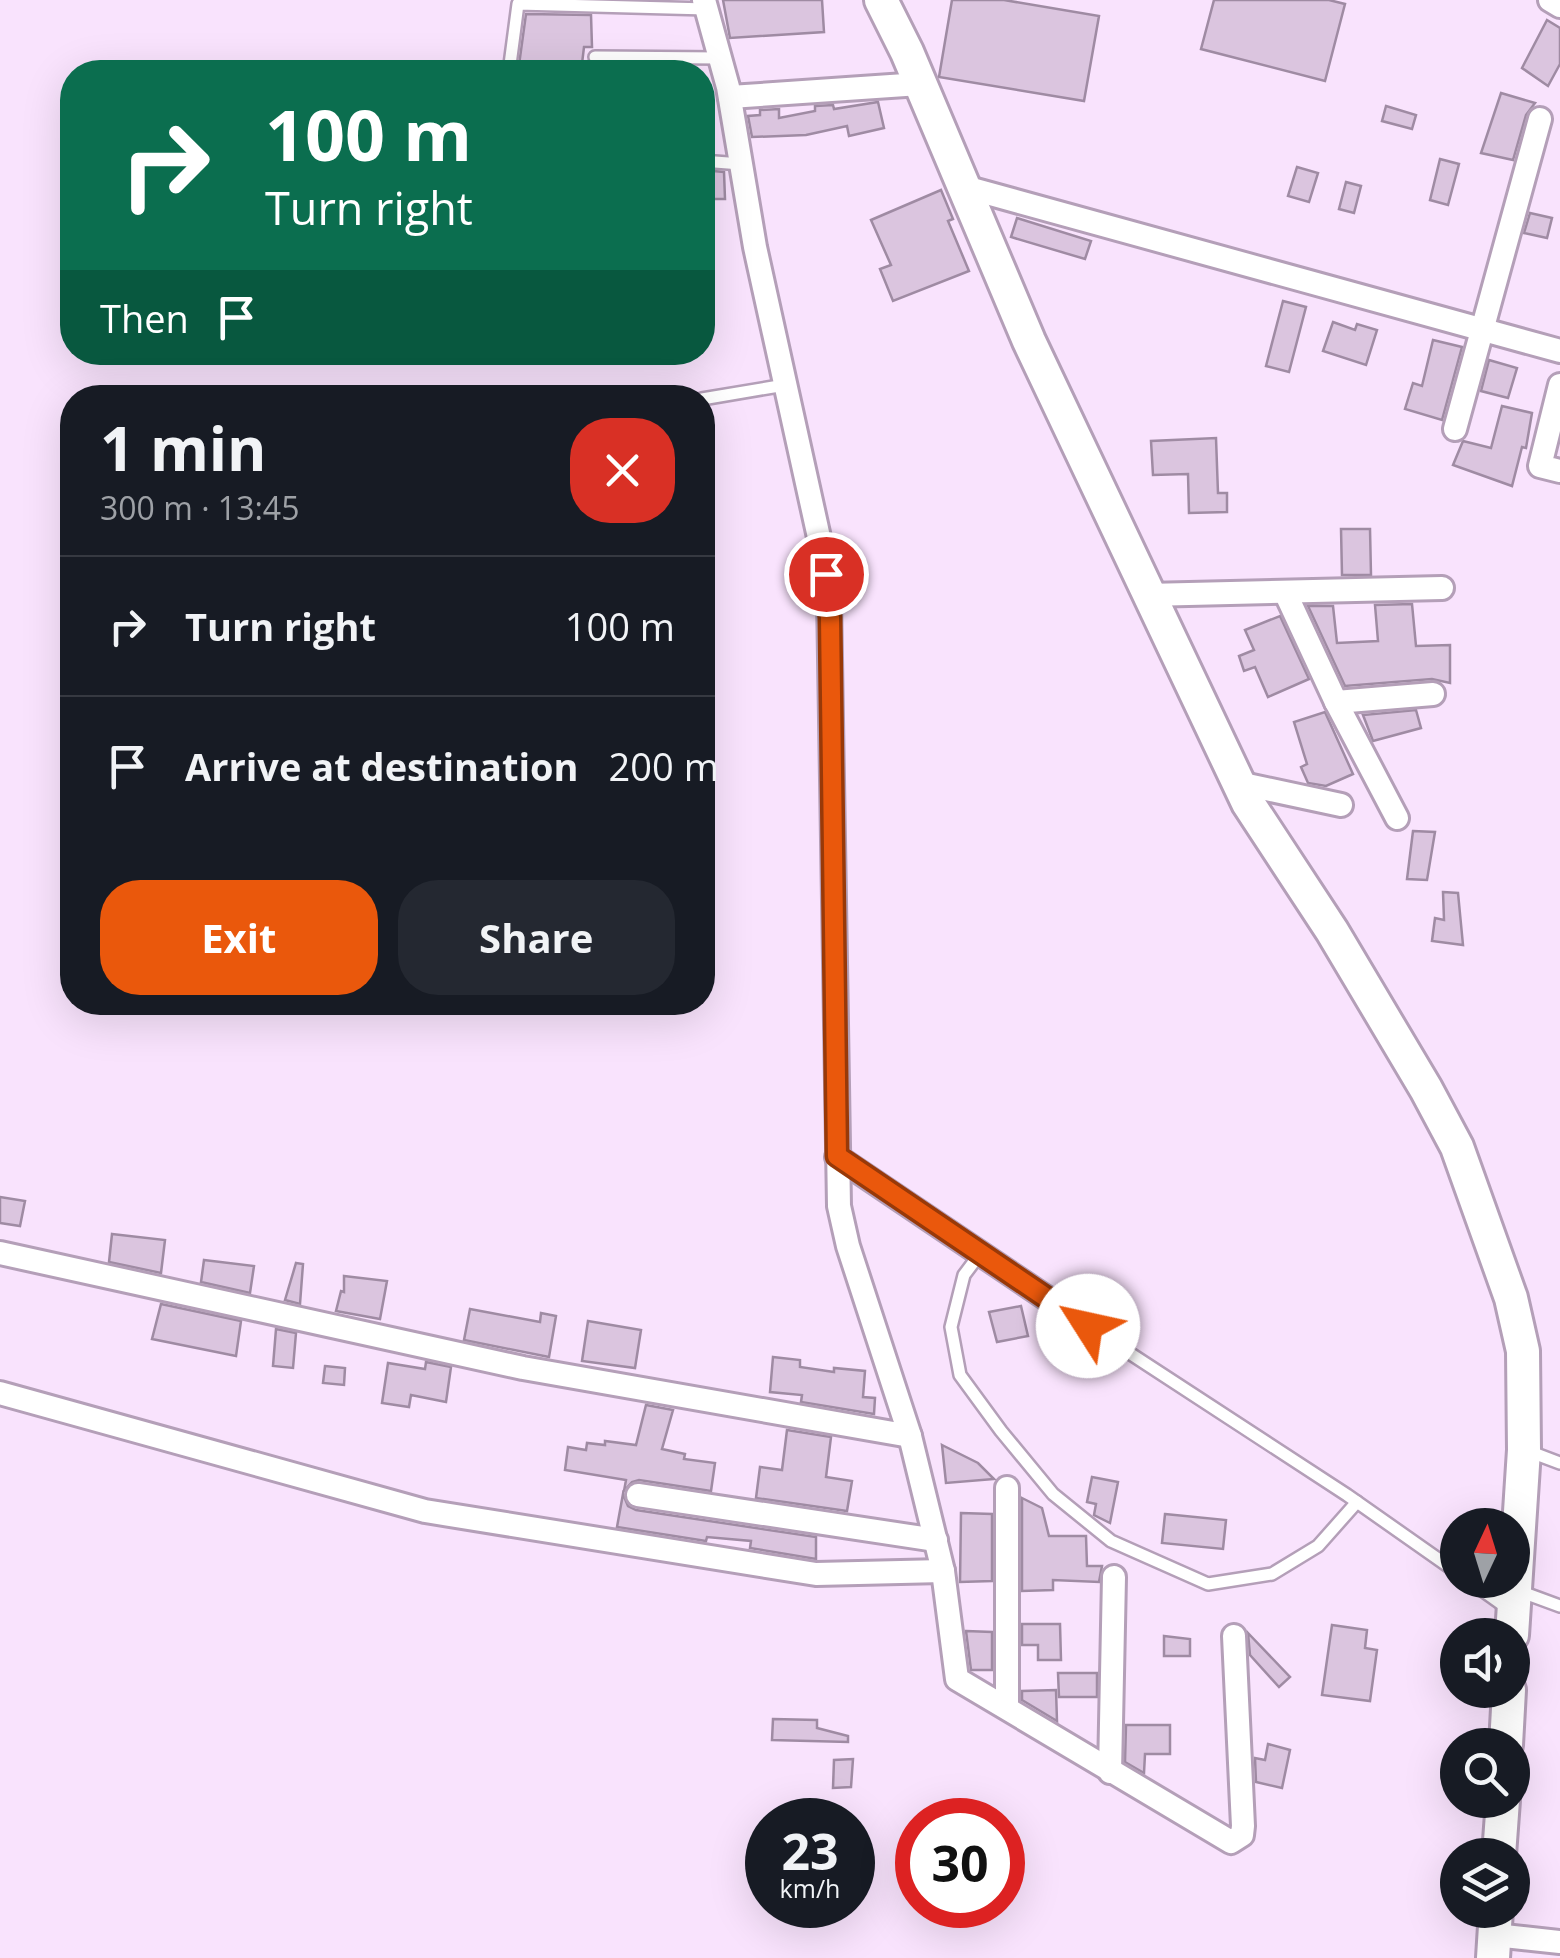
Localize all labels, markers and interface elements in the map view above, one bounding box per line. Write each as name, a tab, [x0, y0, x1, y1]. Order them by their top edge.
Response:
text: 100 m	[265, 86, 472, 182]
icon: right	[100, 100, 230, 230]
text: Turn right	[265, 177, 473, 238]
icon: arrive	[209, 290, 264, 345]
text: Then	[100, 292, 189, 344]
text: 1 min	[100, 407, 267, 489]
button: close	[570, 418, 675, 523]
text: 300 m · 13:45	[100, 486, 299, 529]
pin	[784, 532, 869, 617]
icon: arrive	[799, 547, 854, 602]
icon: right	[100, 599, 155, 654]
text: Turn right	[185, 600, 376, 652]
text: 100 m	[565, 600, 675, 652]
icon: arrive	[100, 739, 155, 794]
text: Arrive at destination	[185, 740, 579, 792]
text: 200 m	[609, 740, 719, 792]
button: Exit	[100, 880, 378, 995]
button: Share	[398, 880, 675, 995]
position arrow	[1036, 1274, 1140, 1378]
north arrow	[1440, 1508, 1530, 1598]
map controls	[1440, 1508, 1530, 1928]
button: sound	[1440, 1618, 1530, 1708]
button: search	[1440, 1728, 1530, 1818]
speed limit sign: 30	[895, 1798, 1025, 1928]
text: 23	[781, 1817, 839, 1885]
button: layers	[1440, 1838, 1530, 1928]
text: km/h	[780, 1871, 840, 1905]

